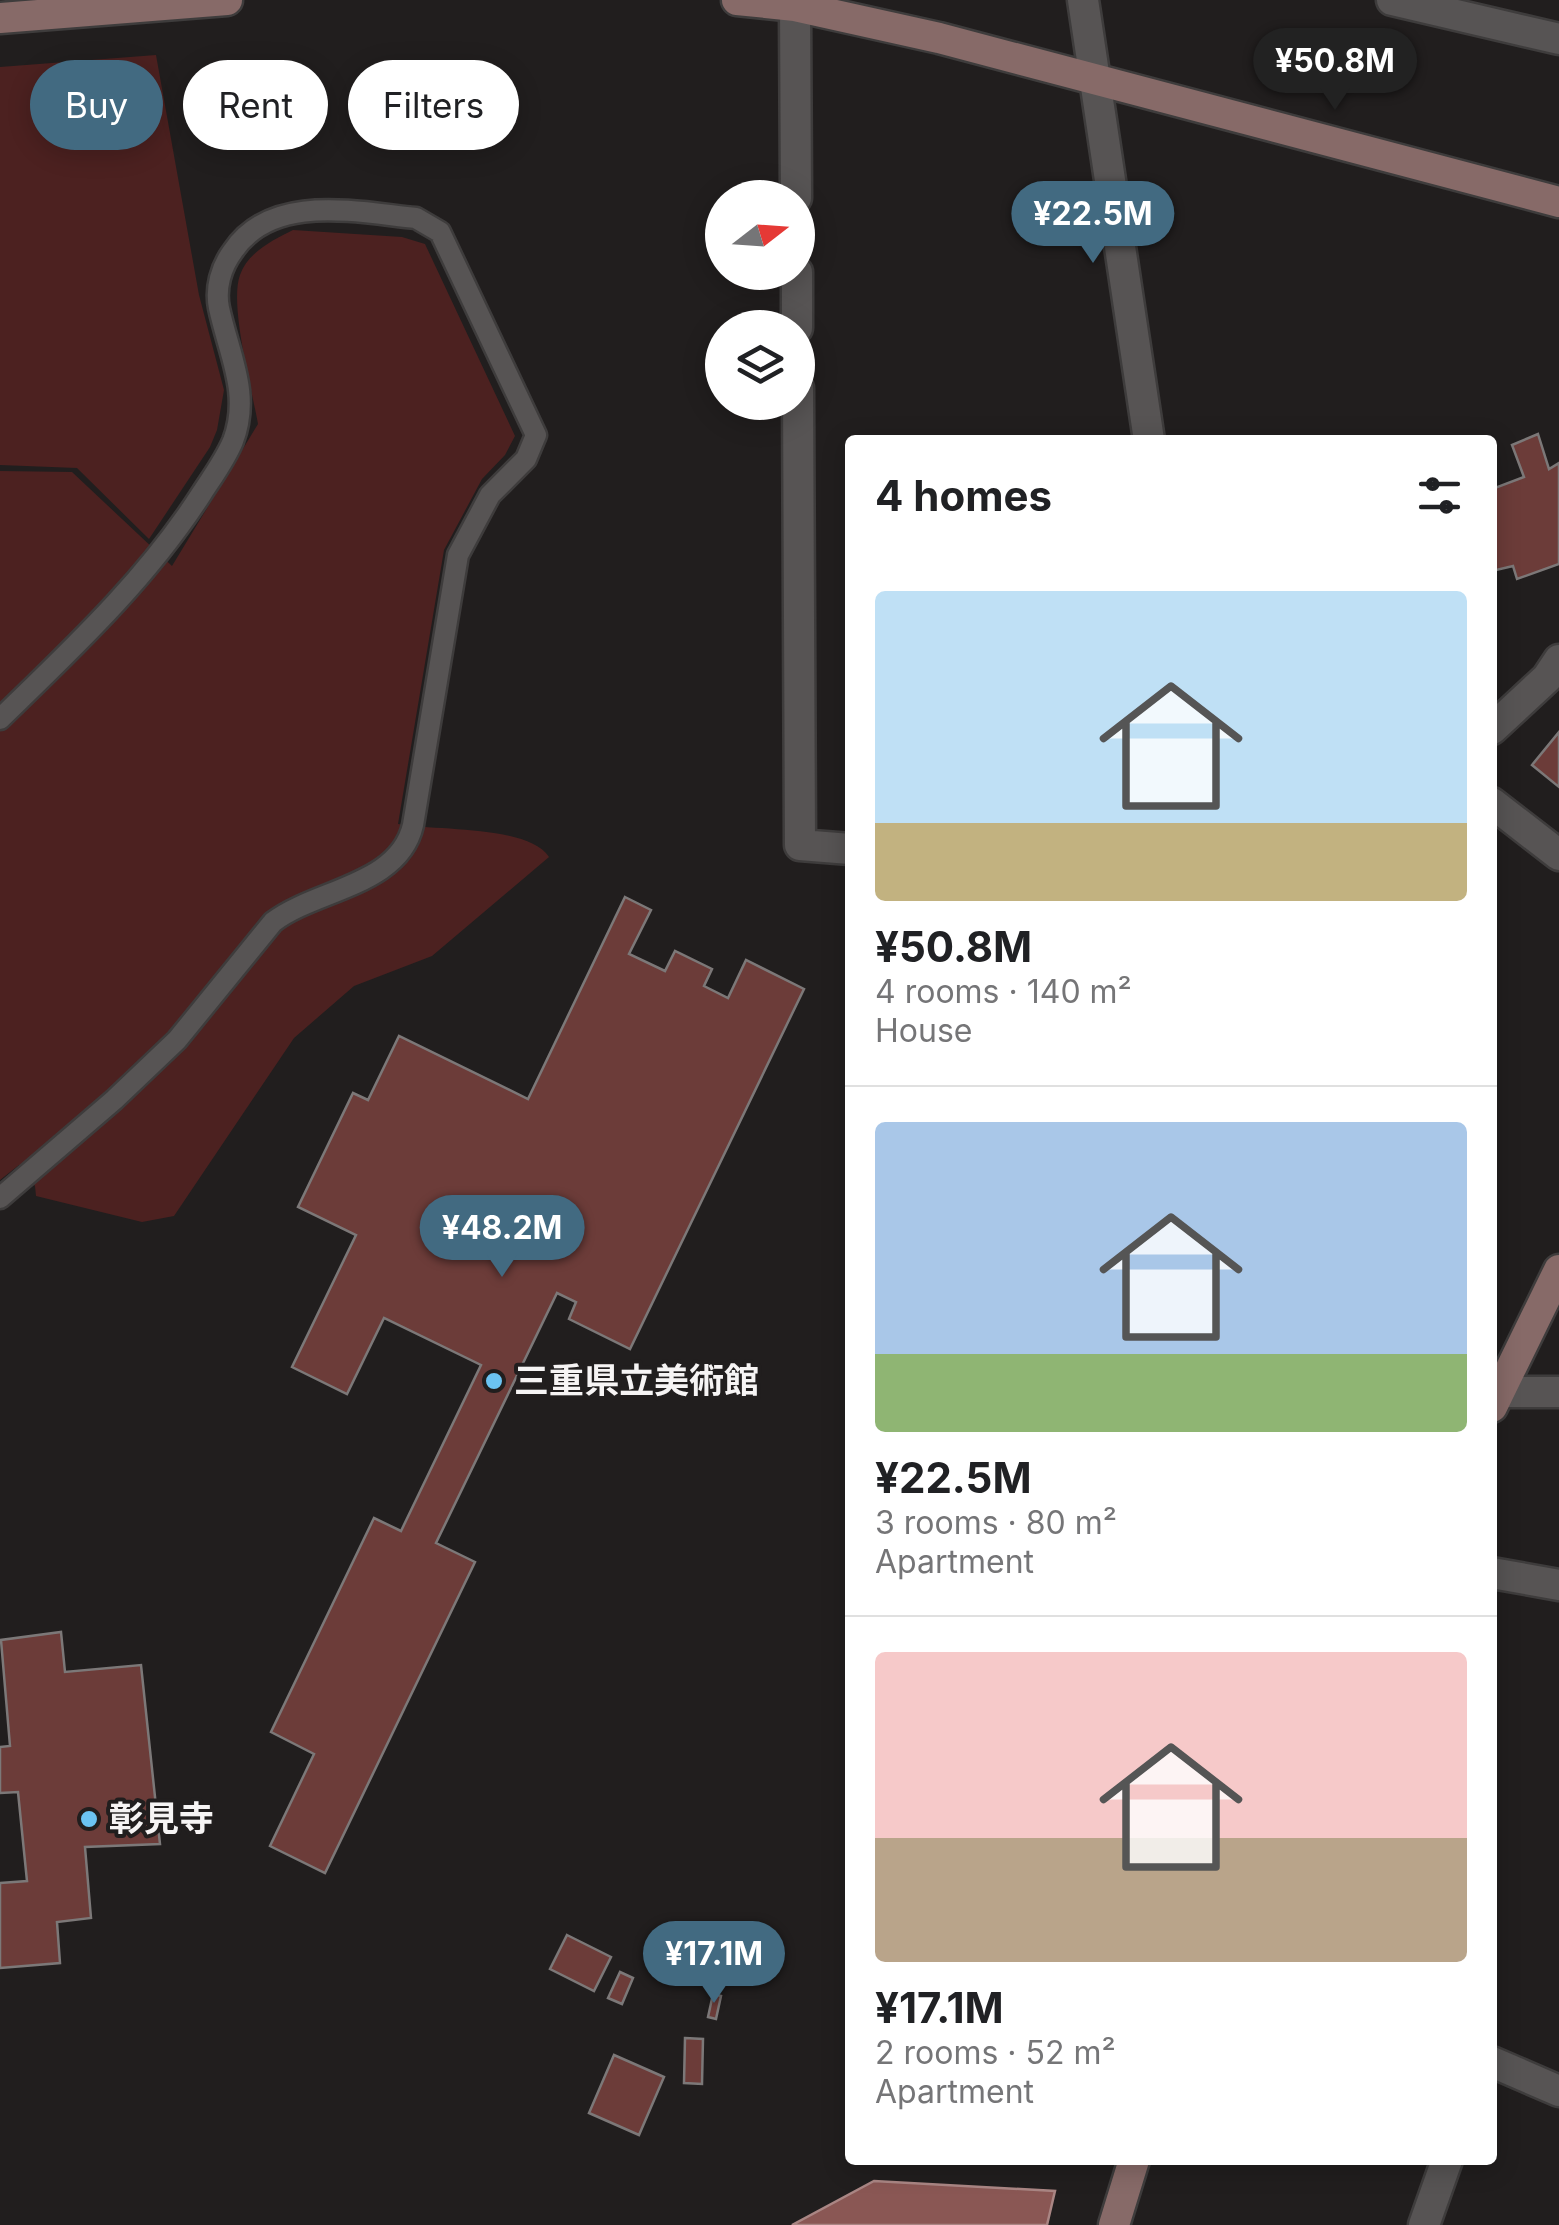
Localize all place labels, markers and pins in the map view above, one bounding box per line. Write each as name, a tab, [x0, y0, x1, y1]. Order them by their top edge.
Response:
pin: ¥50.8M	[1254, 28, 1416, 113]
pin: ¥22.5M	[1012, 181, 1174, 266]
pin: ¥48.2M	[421, 1195, 583, 1280]
place label: 三重県立美術館	[514, 1359, 759, 1401]
marker: 三重県立美術館	[483, 1370, 505, 1392]
place label: 彰見寺	[109, 1797, 214, 1839]
marker: 彰見寺	[78, 1808, 100, 1830]
pin: ¥17.1M	[633, 1921, 795, 2006]

